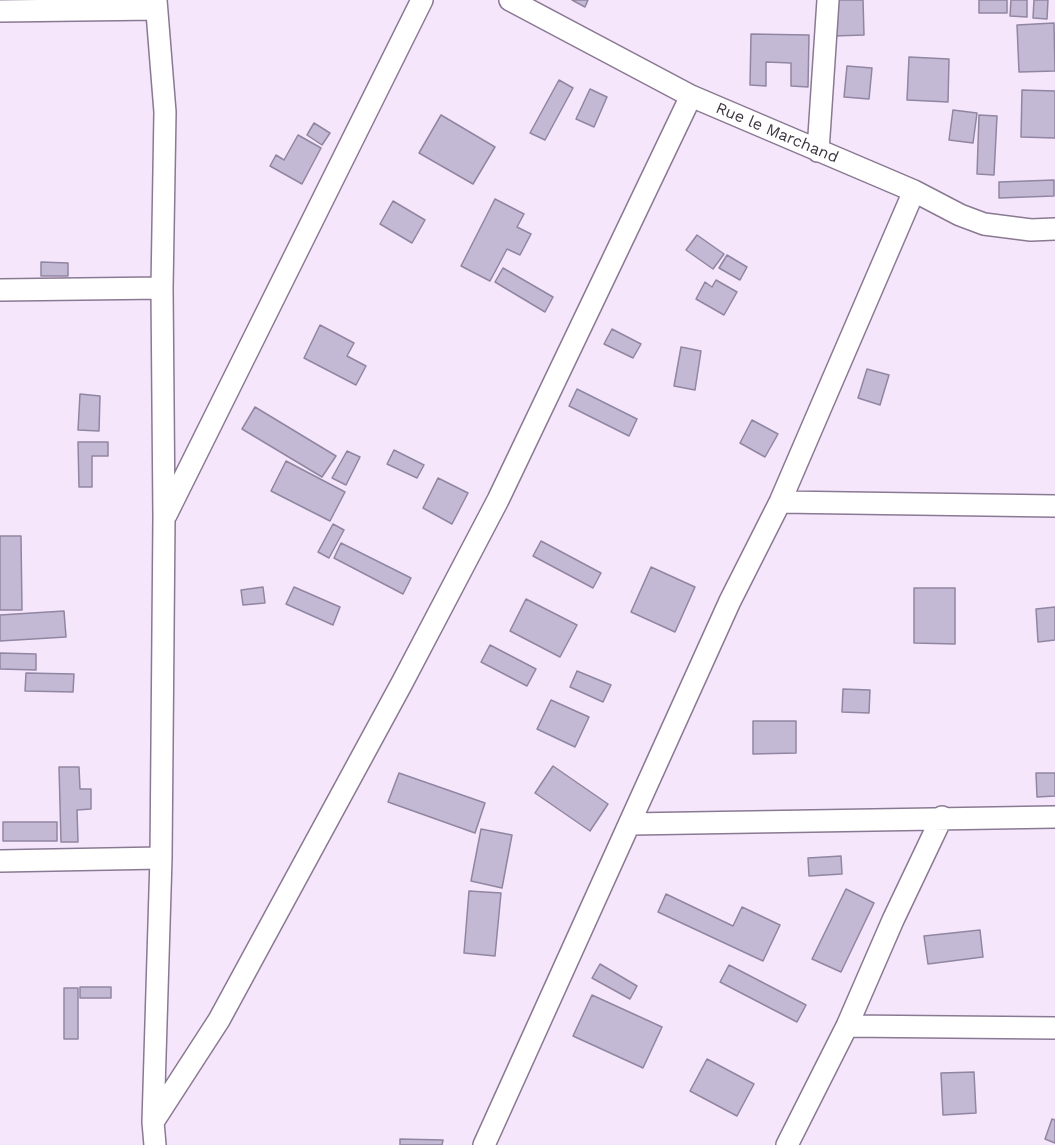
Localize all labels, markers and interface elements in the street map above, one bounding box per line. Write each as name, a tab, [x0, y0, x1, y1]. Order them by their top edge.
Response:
street label: Rue le Marchand	[713, 98, 841, 168]

